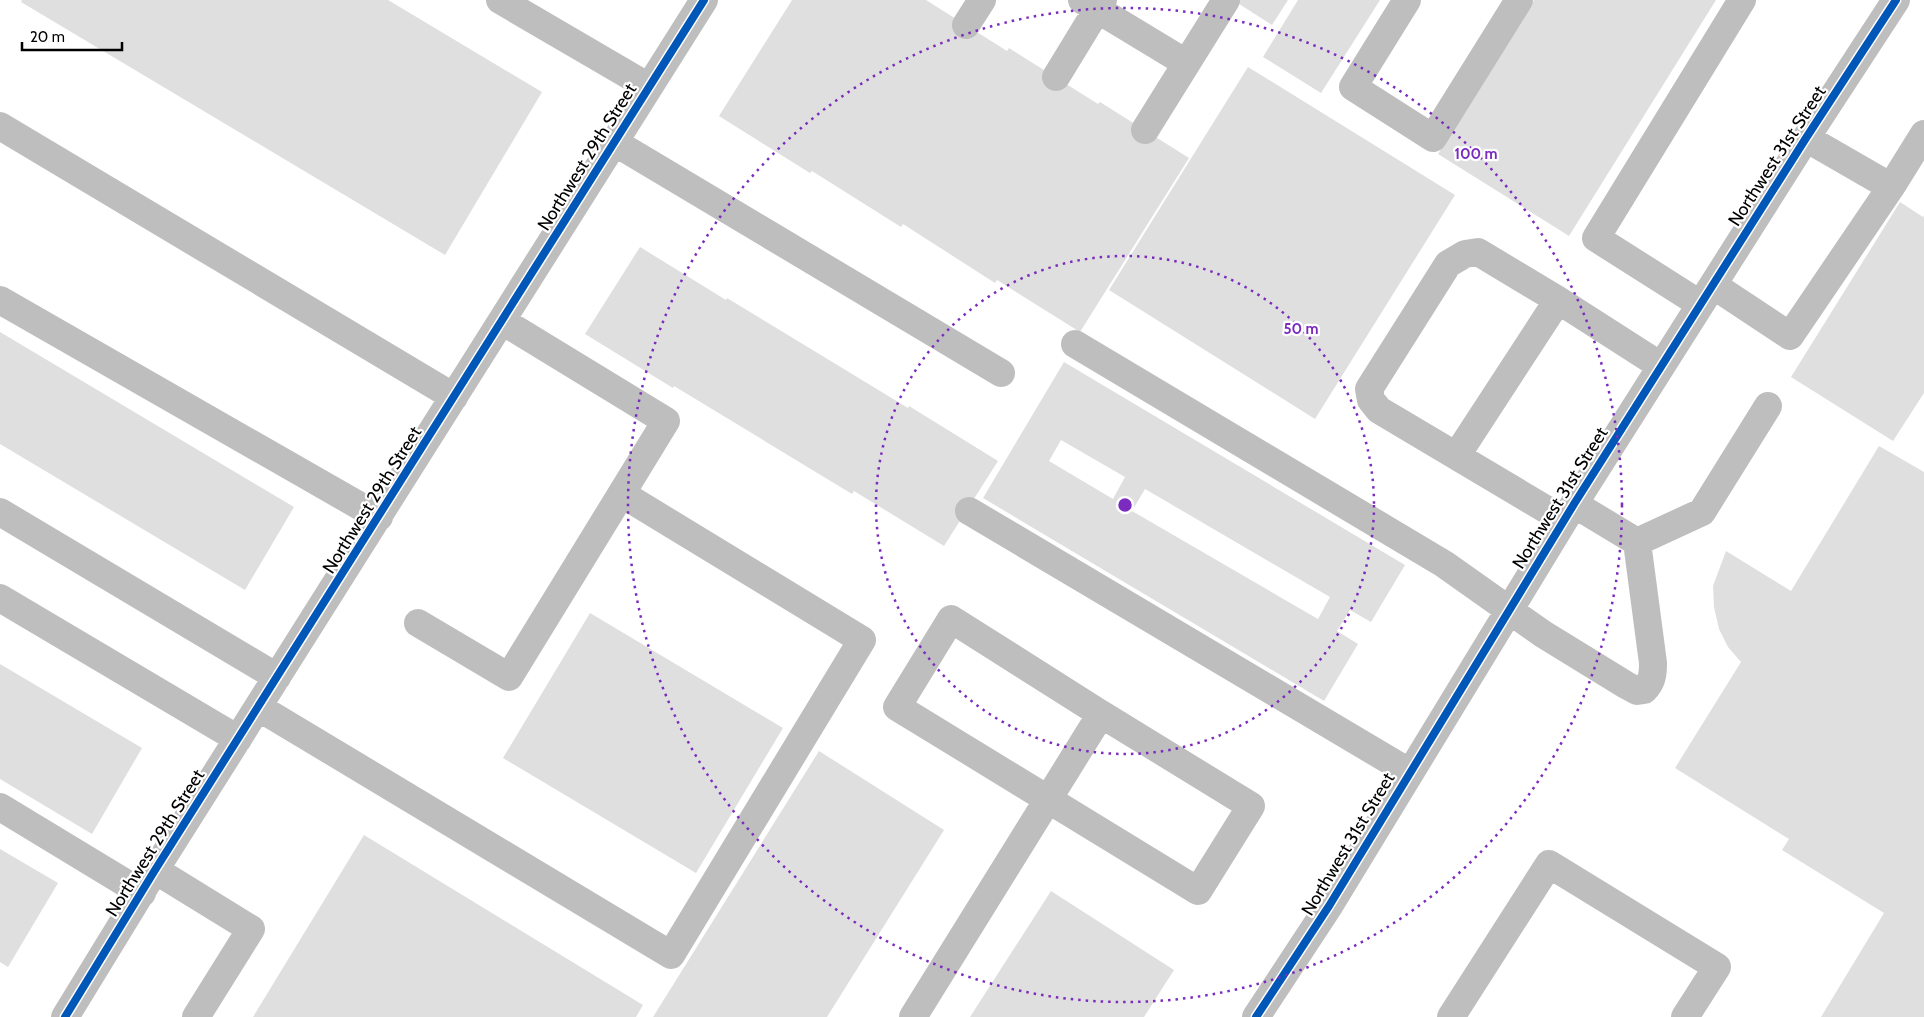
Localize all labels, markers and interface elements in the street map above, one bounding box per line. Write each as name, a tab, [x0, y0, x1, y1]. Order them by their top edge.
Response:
scale bar	[22, 20, 122, 52]
text: 20 m	[30, 28, 65, 46]
street label: Northwest 29th Street	[533, 79, 641, 235]
street label: Northwest 31st Street	[1723, 82, 1831, 230]
text: 100 m	[1454, 145, 1498, 163]
text: 50 m	[1283, 320, 1319, 338]
street label: Northwest 29th Street	[318, 422, 426, 578]
street label: Northwest 31st Street	[1508, 423, 1612, 573]
centre of rings	[1116, 496, 1134, 514]
street label: Northwest 29th Street	[101, 765, 209, 921]
street label: Northwest 31st Street	[1297, 769, 1399, 919]

